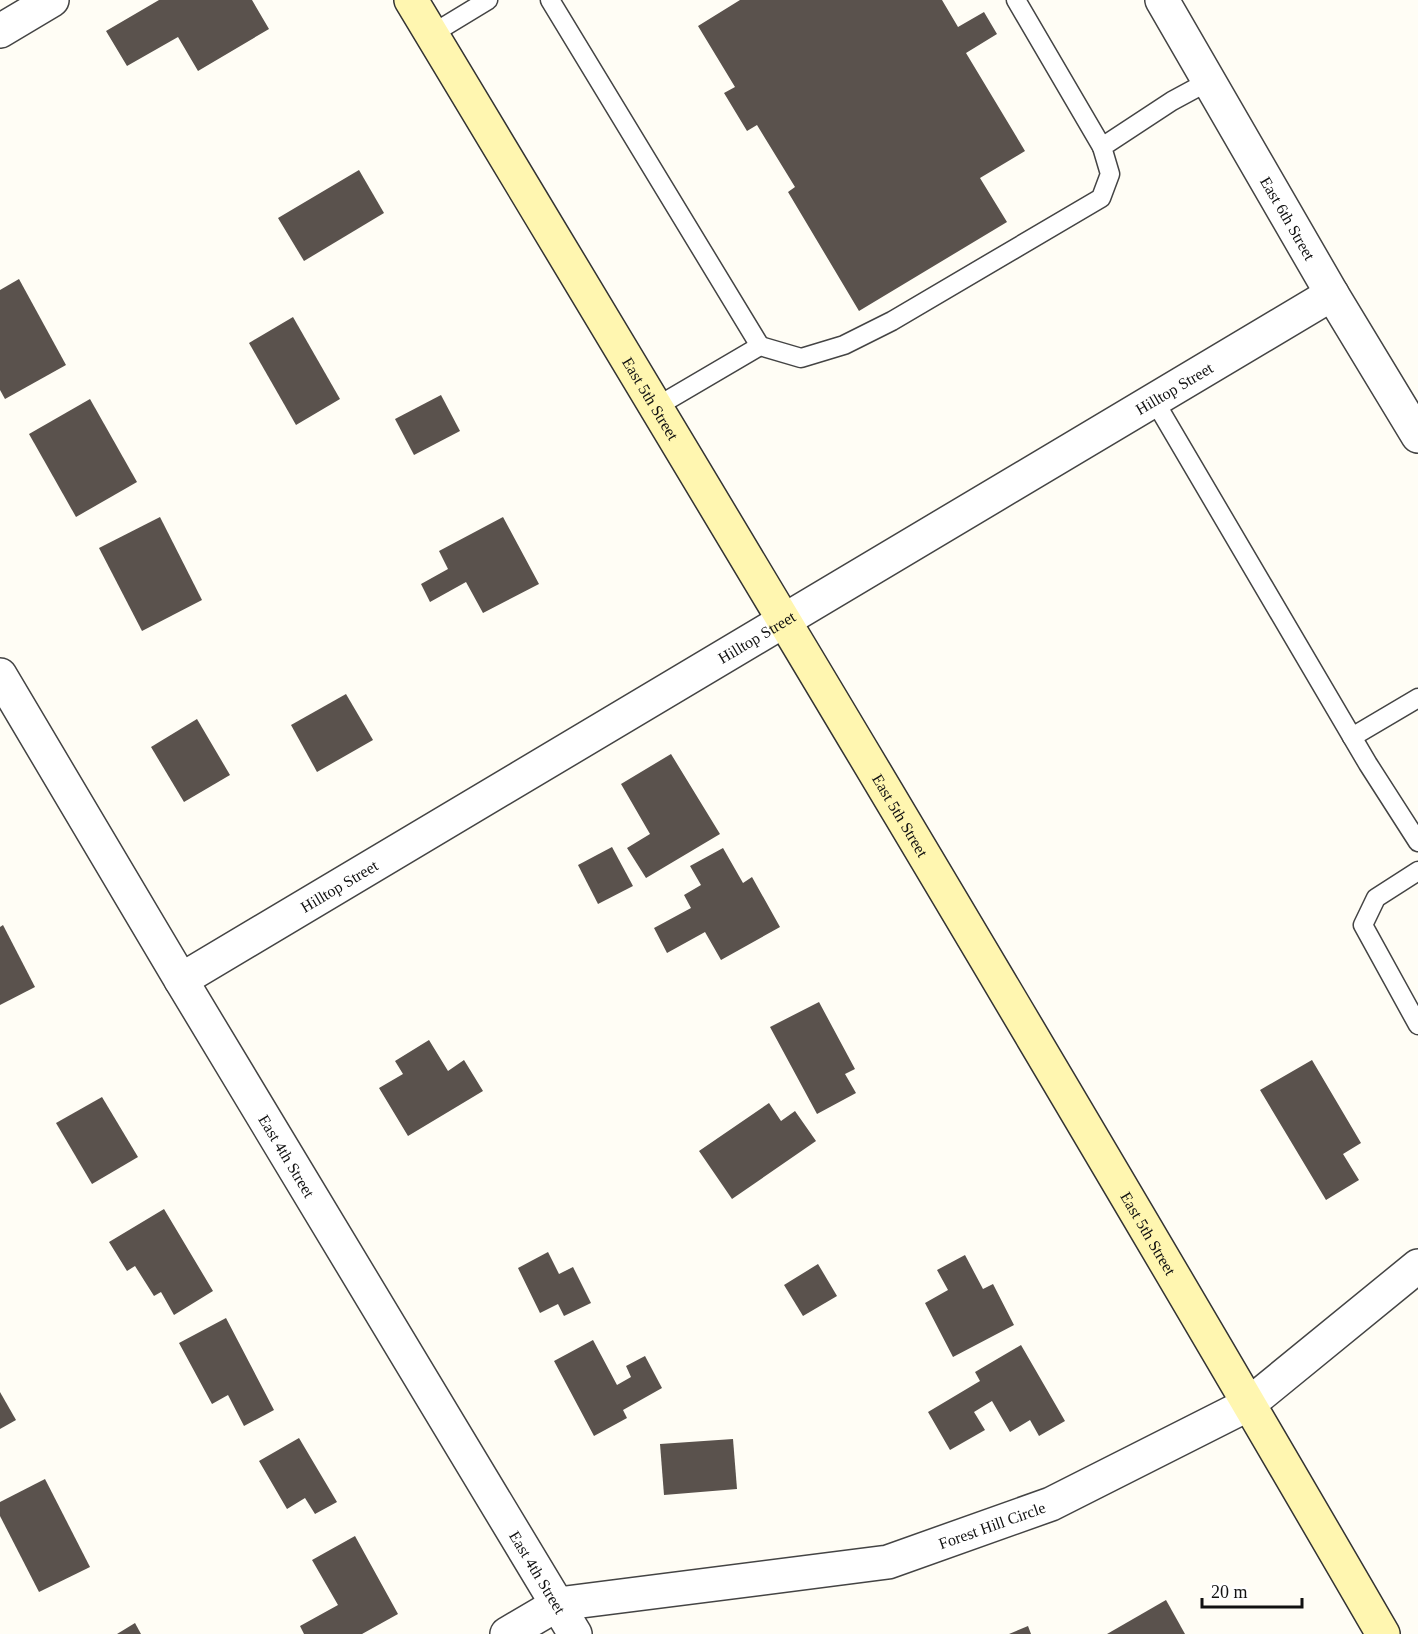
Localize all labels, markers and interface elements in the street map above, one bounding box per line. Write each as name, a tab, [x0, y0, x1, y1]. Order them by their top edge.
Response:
street label: East 6th Street	[1257, 174, 1319, 264]
street label: East 5th Street	[619, 354, 682, 444]
street label: Hilltop Street	[1133, 359, 1216, 418]
street label: Hilltop Street	[715, 608, 799, 667]
street label: East 5th Street	[869, 771, 932, 861]
street label: Hilltop Street	[298, 856, 381, 916]
street label: East 4th Street	[255, 1112, 318, 1201]
street label: East 5th Street	[1117, 1189, 1179, 1279]
street label: Forest Hill Circle	[936, 1499, 1048, 1552]
street label: East 4th Street	[506, 1528, 569, 1617]
scale bar	[1202, 1571, 1302, 1609]
text: 20 m	[1211, 1582, 1248, 1602]

